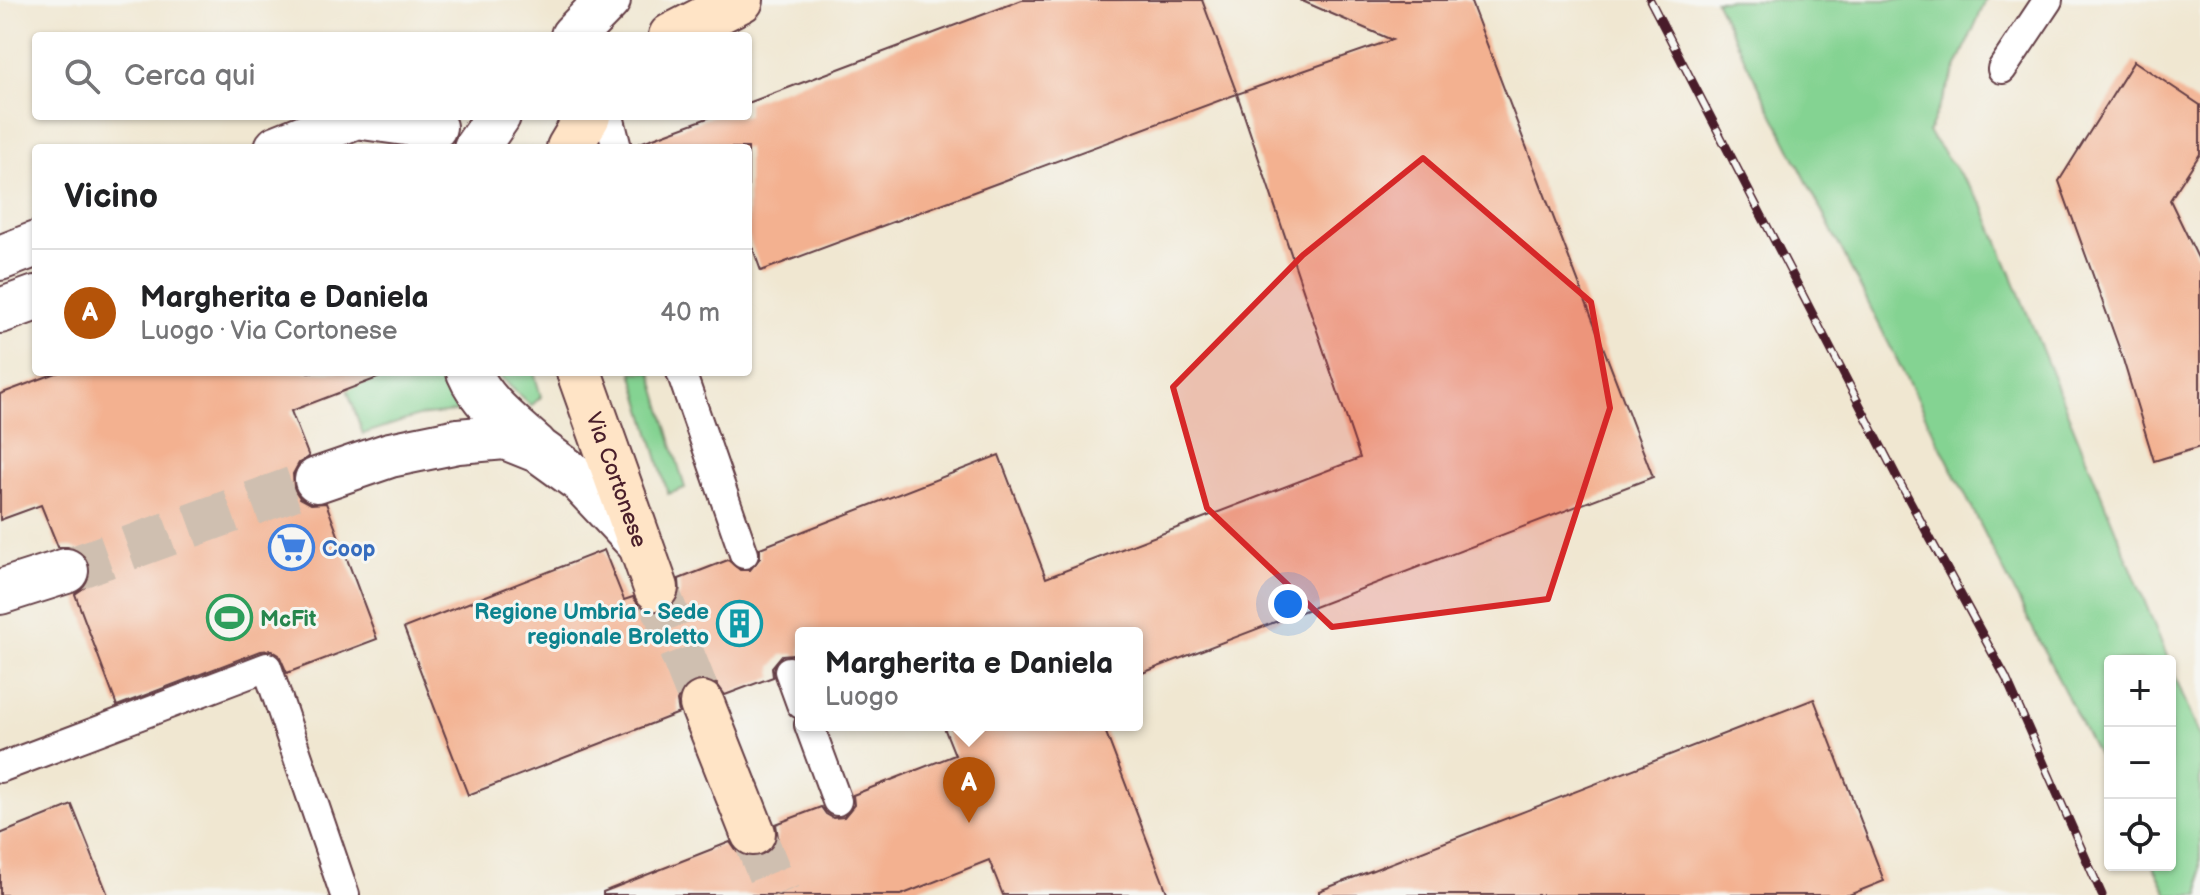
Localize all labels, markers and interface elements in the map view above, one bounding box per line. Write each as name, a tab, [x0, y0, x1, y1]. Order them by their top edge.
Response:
search box	[32, 32, 752, 120]
icon: search	[60, 54, 104, 98]
text: Cerca qui	[124, 58, 256, 94]
text: Vicino	[64, 176, 158, 217]
text: Margherita e Daniela	[140, 280, 429, 316]
text: A	[82, 298, 98, 329]
text: 40 m	[660, 298, 720, 329]
text: Luogo · Via Cortonese	[140, 316, 397, 347]
street label: Via Cortonese	[579, 409, 652, 551]
supermarket icon: Coop	[267, 524, 315, 572]
place label: Coop	[322, 536, 375, 563]
your location	[1268, 584, 1308, 624]
sports icon: McFit	[205, 594, 253, 642]
place label: Regione Umbria - Sede regionale Broletto	[474, 599, 709, 651]
building icon: Regione Umbria - Sede regionale Broletto	[716, 600, 764, 648]
place label: McFit	[260, 606, 317, 633]
popup	[795, 627, 1143, 731]
text: Margherita e Daniela	[825, 646, 1113, 682]
map controls	[2104, 655, 2176, 871]
button: +	[2104, 655, 2176, 727]
text: Luogo	[825, 682, 899, 713]
button: −	[2104, 727, 2176, 799]
pin: A	[943, 757, 995, 823]
button: locate	[2104, 799, 2176, 871]

